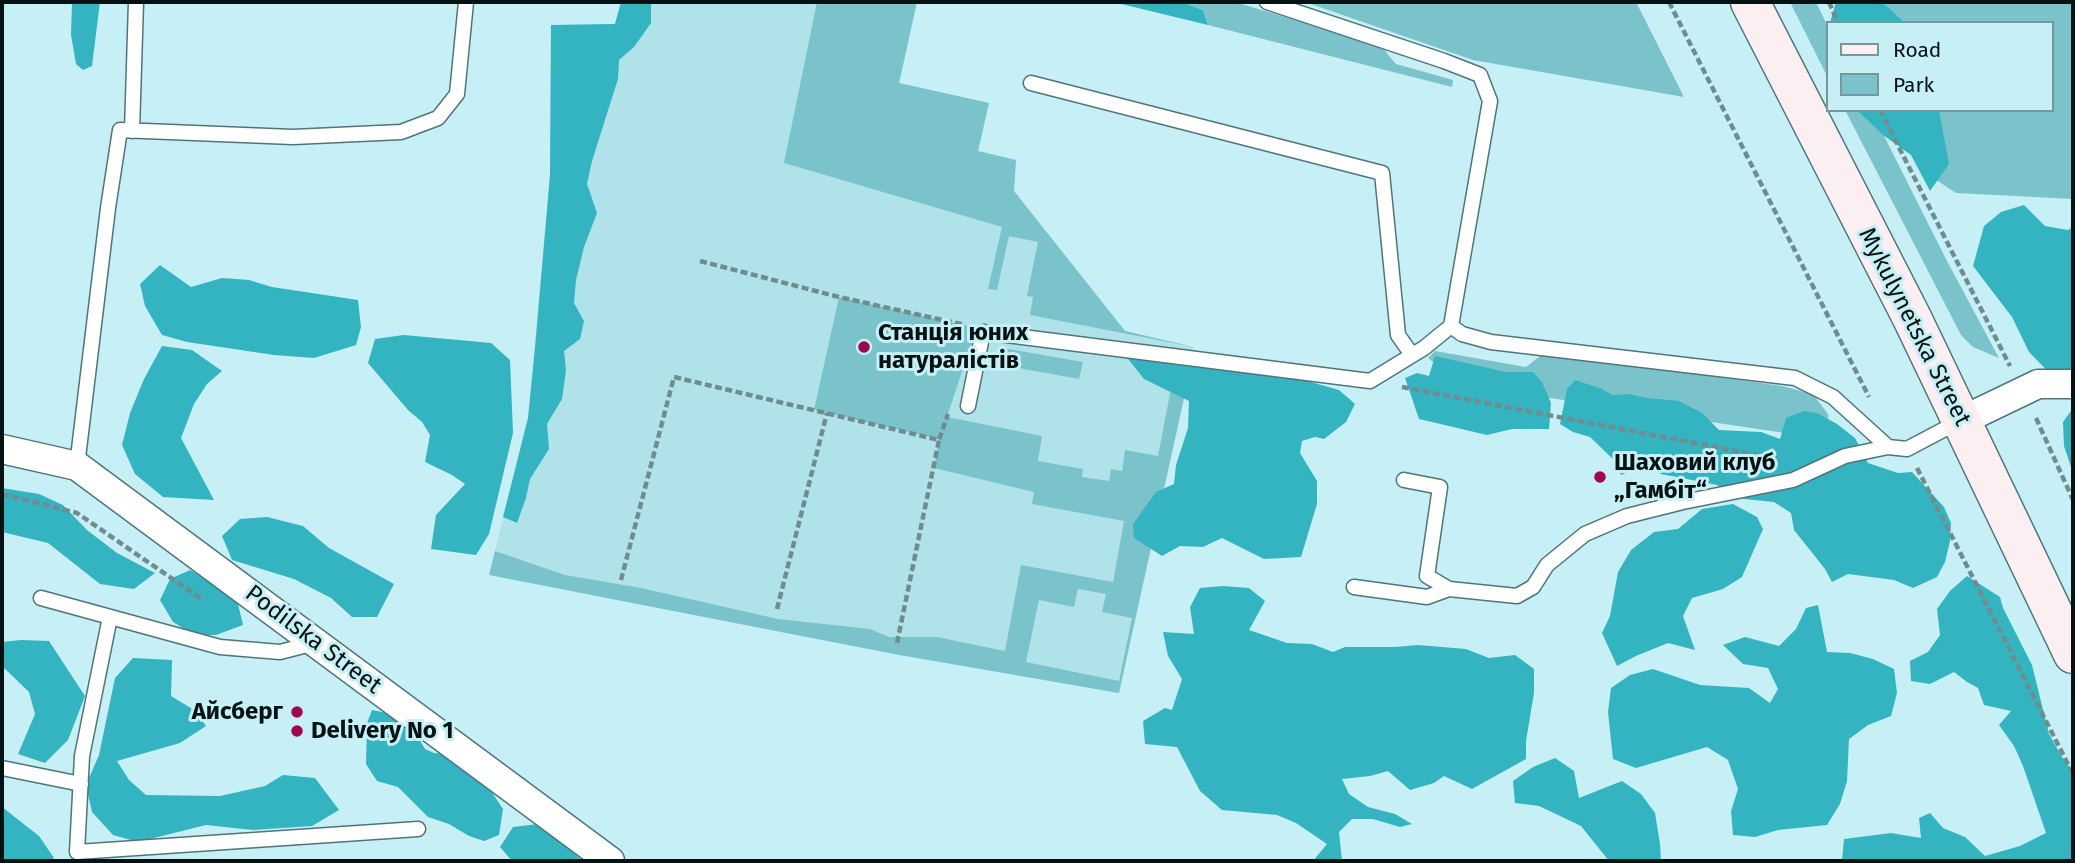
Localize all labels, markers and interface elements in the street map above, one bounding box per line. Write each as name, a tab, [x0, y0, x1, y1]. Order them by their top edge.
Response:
legend	[1826, 21, 2054, 112]
text: Road	[1893, 37, 1941, 63]
text: Park	[1893, 72, 1934, 98]
street label: Mykulynetska Street	[1852, 223, 1976, 431]
place label: Станція юних натуралістів	[878, 319, 1028, 375]
marker: Станція юних натуралістів	[856, 339, 872, 355]
place label: Шаховий клуб „Гамбіт“	[1614, 449, 1775, 505]
marker: Шаховий клуб „Гамбіт“	[1592, 469, 1608, 485]
street label: Podilska Street	[239, 579, 387, 701]
place label: Айсберг	[192, 698, 283, 726]
marker: Айсберг	[289, 704, 305, 720]
place label: Delivery No 1	[311, 717, 454, 745]
marker: Delivery No 1	[289, 723, 305, 739]

